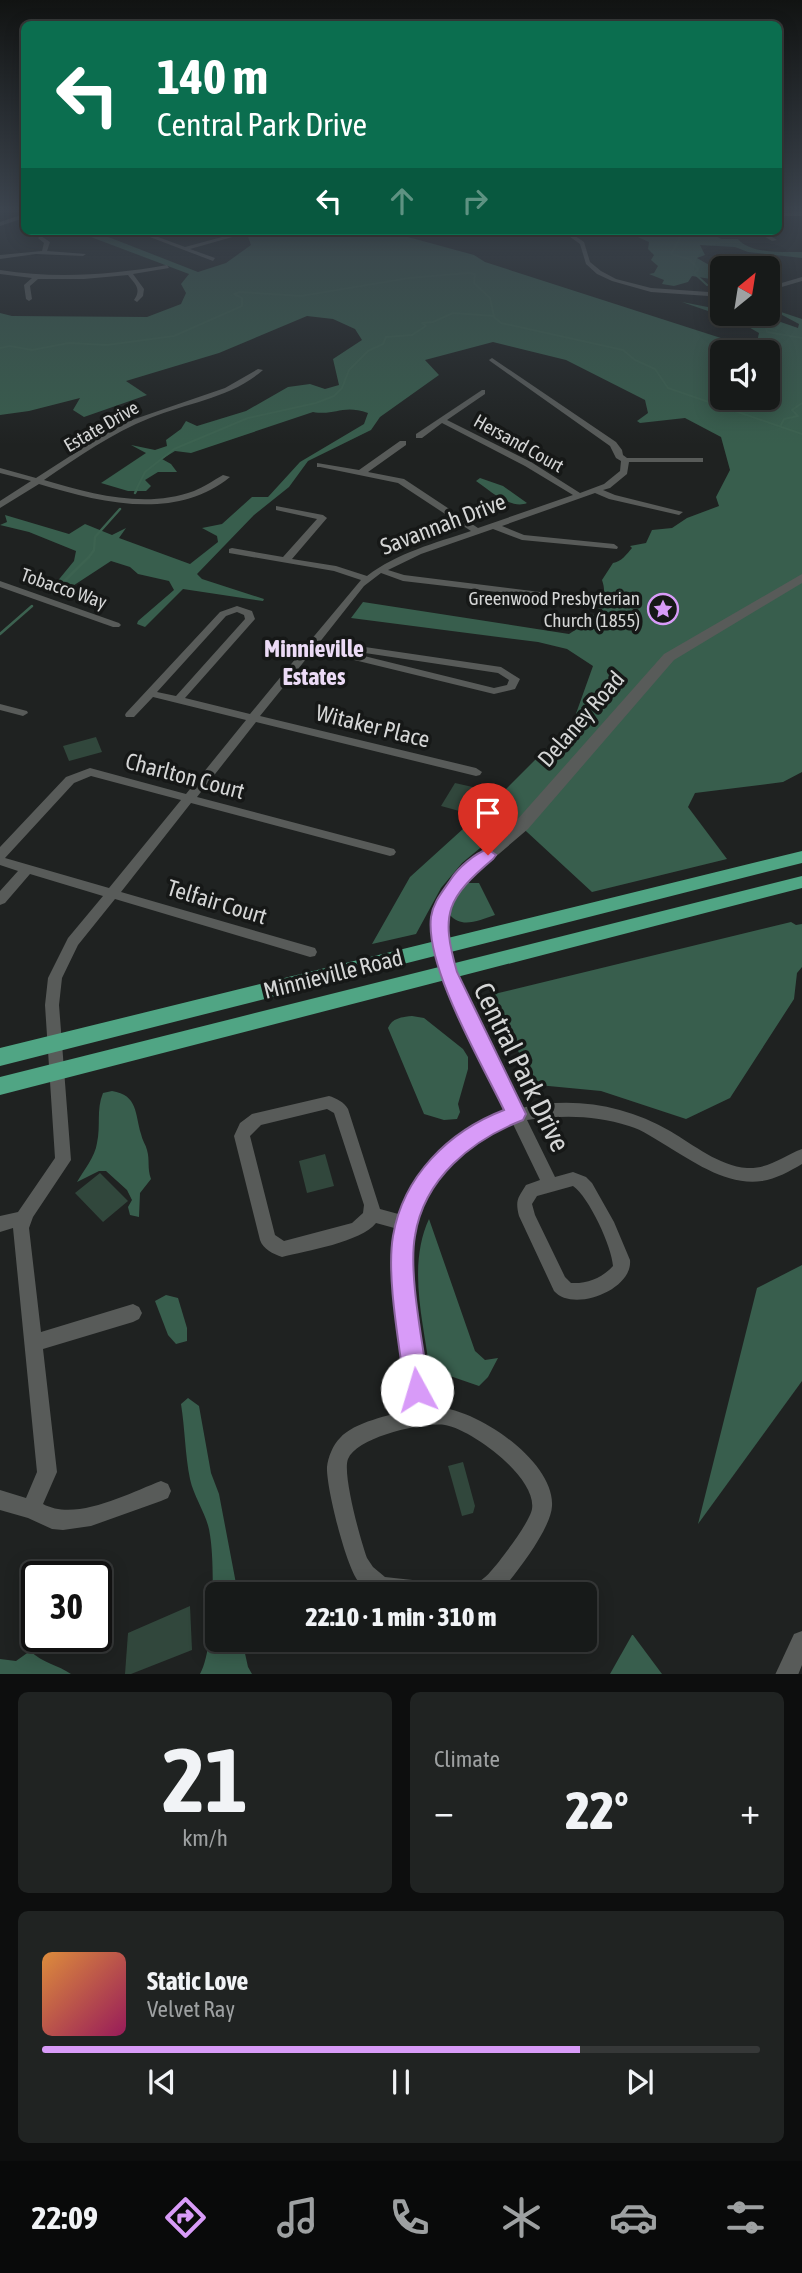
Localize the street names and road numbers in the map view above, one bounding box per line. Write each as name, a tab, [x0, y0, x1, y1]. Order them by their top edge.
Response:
street label: Estate Drive	[60, 396, 142, 456]
street label: Hersand Court	[470, 409, 568, 477]
street label: Savannah Drive	[377, 488, 509, 560]
street label: Tobacco Way	[18, 563, 110, 613]
street label: Delaney Road	[532, 666, 630, 772]
street label: Witaker Place	[313, 699, 433, 753]
street label: Charlton Court	[123, 748, 247, 804]
street label: Telfair Court	[164, 875, 270, 929]
street label: Minnieville Road	[261, 944, 405, 1004]
street label: Central Park Drive	[467, 977, 577, 1157]

